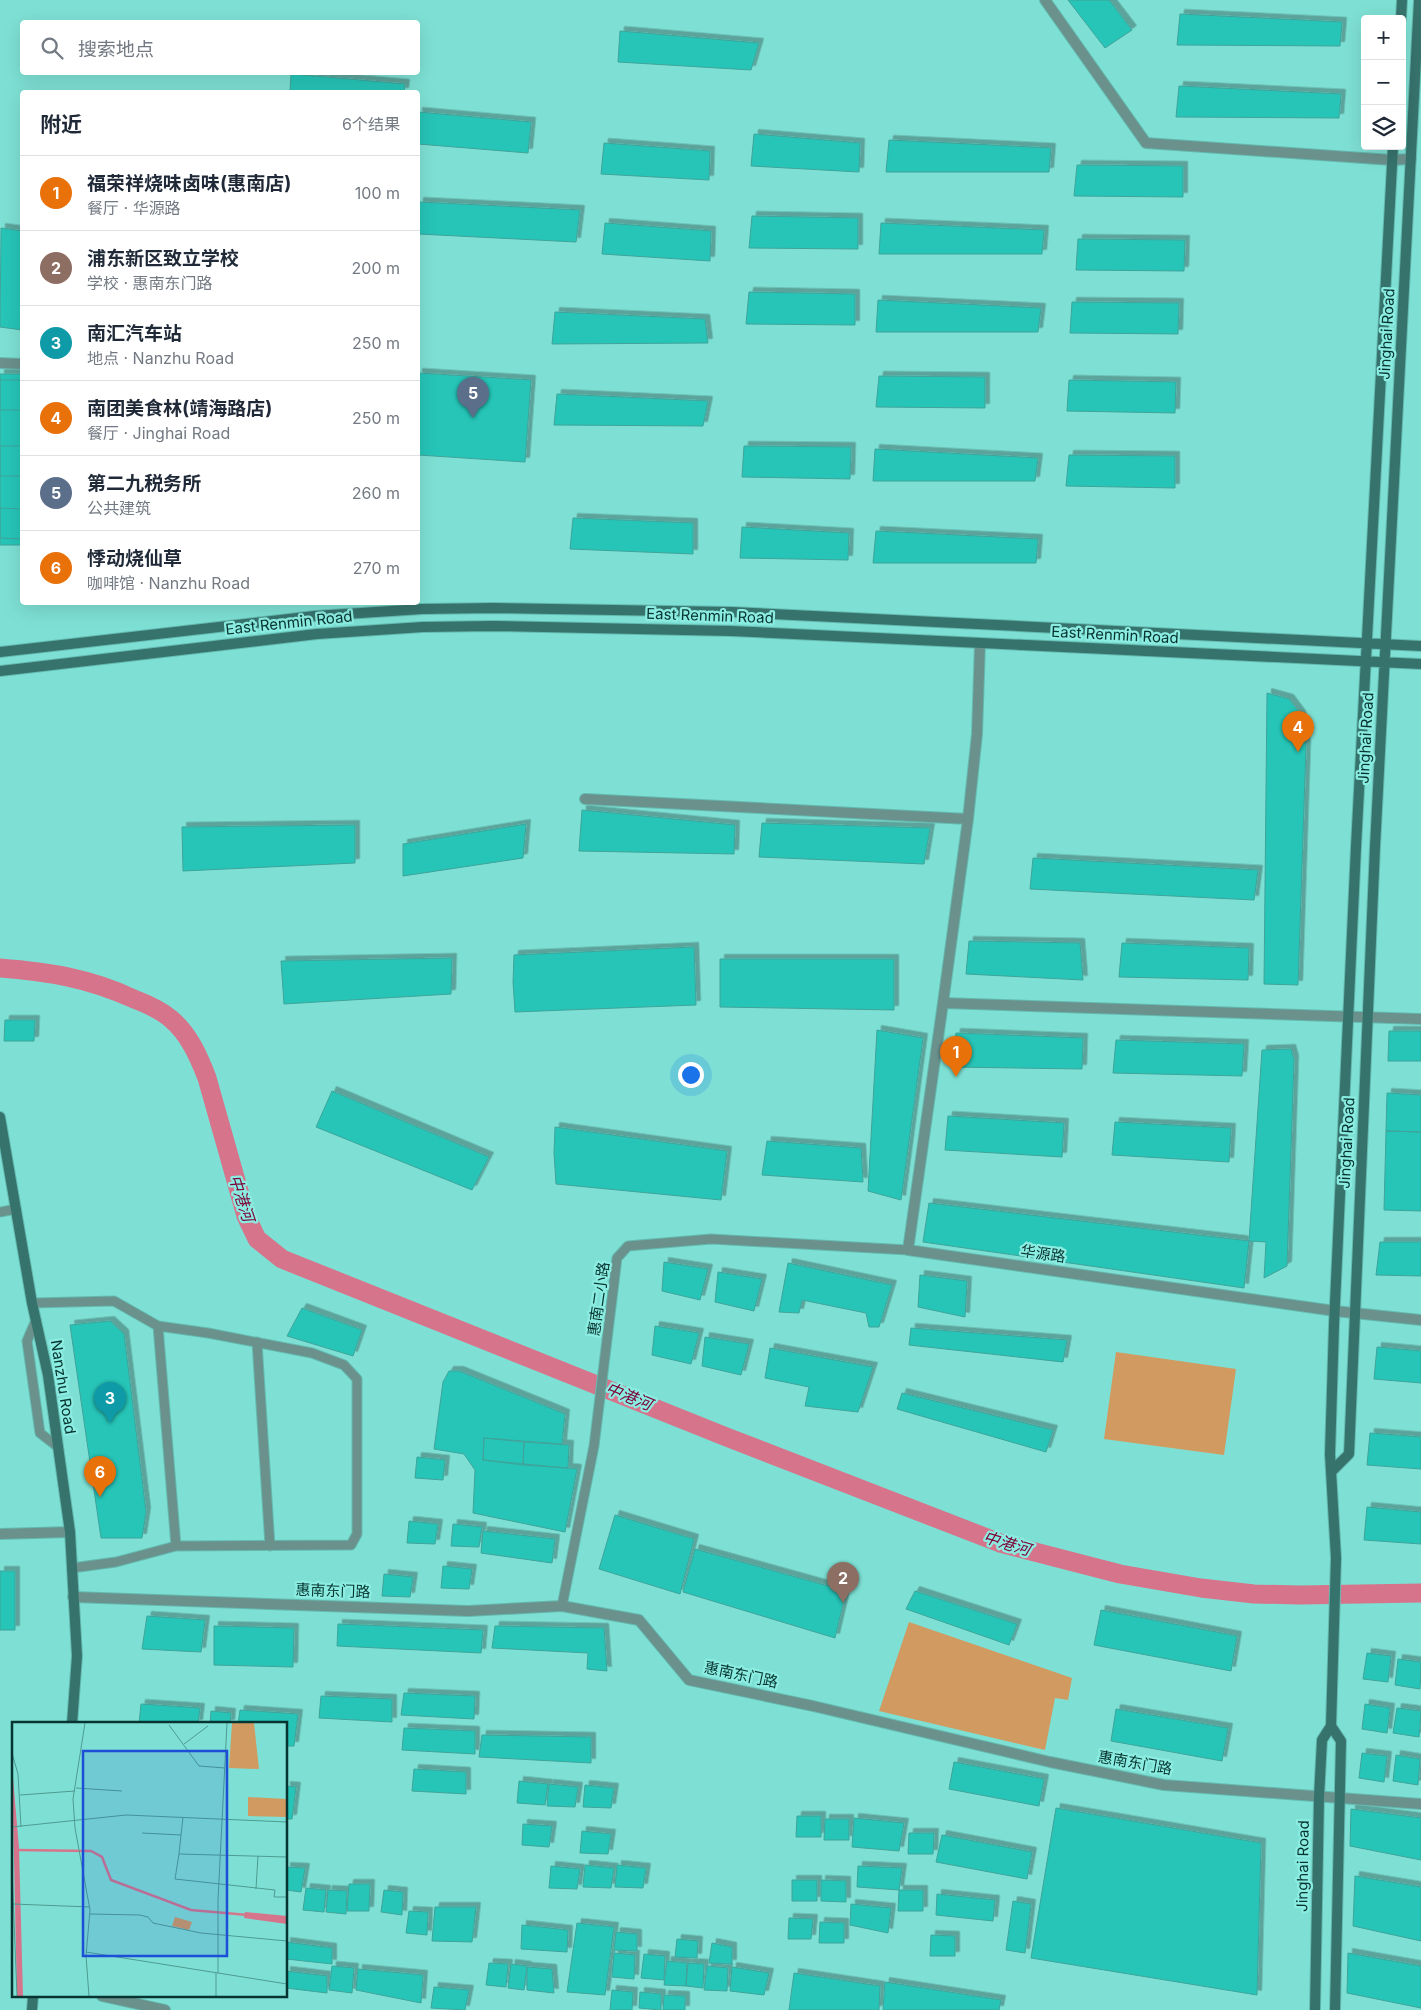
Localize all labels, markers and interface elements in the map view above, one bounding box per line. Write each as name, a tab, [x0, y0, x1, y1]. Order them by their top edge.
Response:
map controls	[1361, 15, 1406, 150]
button: +	[1361, 15, 1406, 60]
search box	[20, 20, 420, 75]
icon: search	[38, 34, 66, 62]
text: 搜索地点	[78, 38, 154, 61]
button: −	[1361, 60, 1406, 105]
button: layers	[1361, 105, 1406, 150]
text: 附近	[40, 112, 82, 137]
text: 6个结果	[342, 114, 400, 134]
text: 福荣祥烧味卤味(惠南店)	[87, 172, 291, 195]
text: 1	[53, 183, 59, 203]
text: 100 m	[355, 183, 400, 203]
text: 餐厅 · 华源路	[87, 198, 181, 218]
text: 浦东新区致立学校	[87, 247, 239, 270]
text: 2	[51, 258, 61, 278]
text: 200 m	[352, 258, 400, 278]
text: 学校 · 惠南东门路	[87, 273, 213, 293]
street label: Jinghai Road	[1375, 288, 1398, 380]
text: 南汇汽车站	[87, 322, 182, 345]
text: 3	[51, 333, 61, 353]
text: 250 m	[352, 333, 400, 353]
text: 地点 · Nanzhu Road	[87, 348, 234, 368]
pin: 5	[457, 377, 489, 418]
text: 南团美食林(靖海路店)	[87, 397, 272, 420]
text: 4	[51, 408, 61, 428]
text: 250 m	[352, 408, 400, 428]
text: 餐厅 · Jinghai Road	[87, 423, 230, 443]
text: 第二九税务所	[87, 472, 201, 495]
text: 5	[51, 483, 61, 503]
text: 260 m	[352, 483, 400, 503]
text: 公共建筑	[87, 498, 151, 518]
text: 悸动烧仙草	[87, 547, 182, 570]
text: 6	[51, 558, 61, 578]
text: 270 m	[353, 558, 400, 578]
text: 咖啡馆 · Nanzhu Road	[87, 573, 250, 593]
street label: East Renmin Road	[646, 604, 774, 627]
street label: East Renmin Road	[225, 606, 353, 639]
street label: East Renmin Road	[1051, 622, 1179, 647]
street label: Jinghai Road	[1354, 692, 1377, 784]
pin: 4	[1282, 711, 1314, 752]
pin: 1	[940, 1036, 972, 1077]
your location	[678, 1062, 704, 1088]
street label: Jinghai Road	[1335, 1097, 1358, 1189]
water label: 中港河	[225, 1172, 260, 1227]
street label: 华源路	[1019, 1241, 1067, 1266]
street label: 惠南二小路	[584, 1260, 613, 1337]
street label: Nanzhu Road	[47, 1339, 80, 1435]
water label: 中港河	[603, 1378, 658, 1415]
pin: 3	[94, 1382, 126, 1423]
pin: 6	[84, 1456, 116, 1497]
water label: 中港河	[981, 1526, 1036, 1560]
pin: 2	[827, 1562, 859, 1603]
street label: 惠南东门路	[295, 1580, 371, 1601]
street label: 惠南东门路	[702, 1657, 780, 1692]
inset map	[12, 1722, 288, 1998]
street label: 惠南东门路	[1096, 1747, 1174, 1778]
street label: Jinghai Road	[1292, 1820, 1313, 1912]

